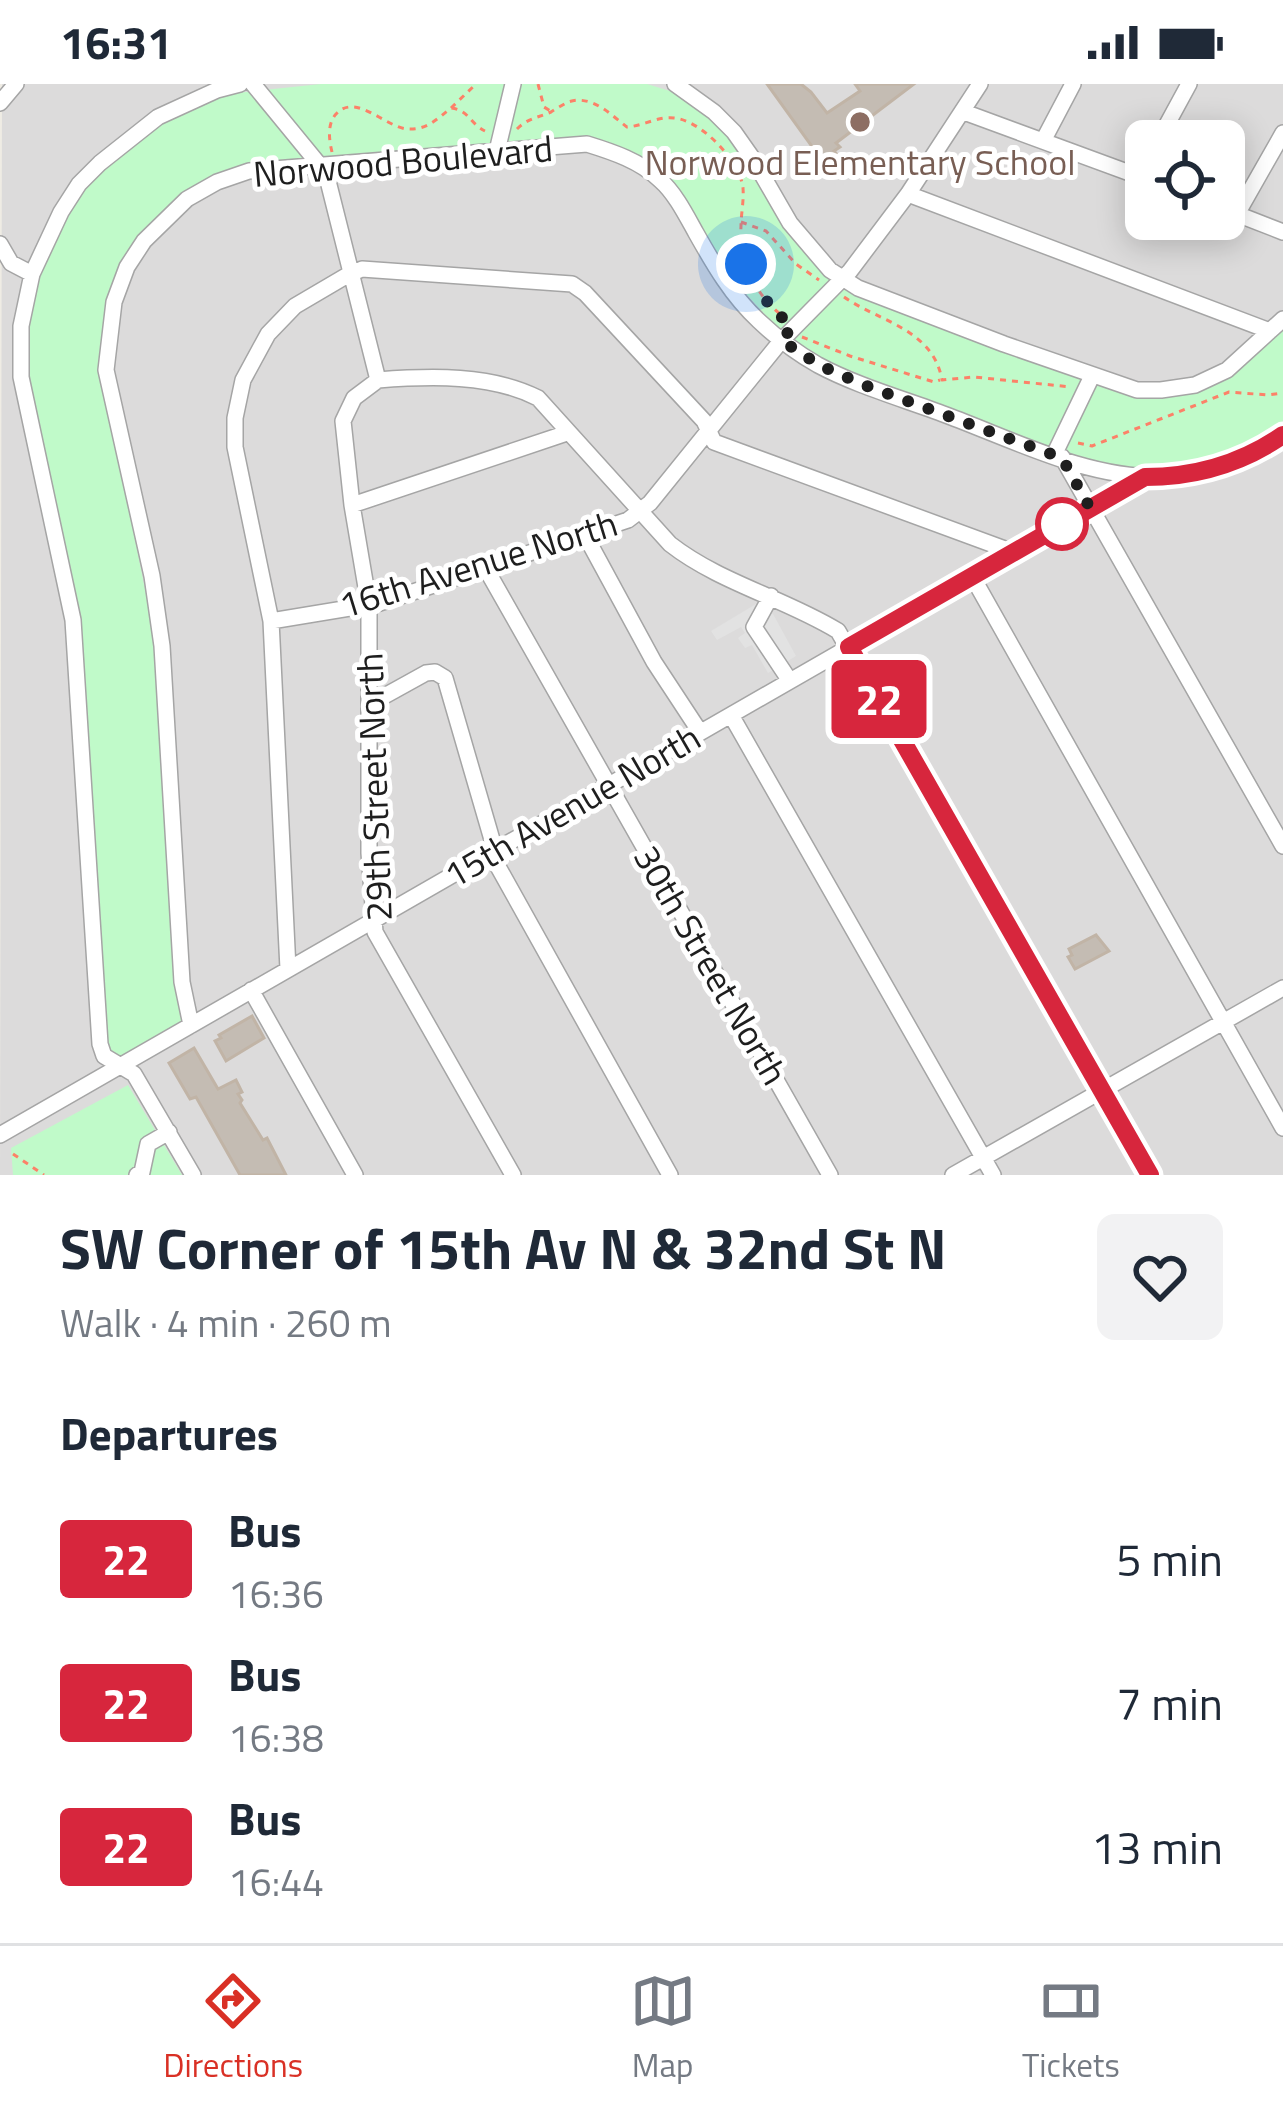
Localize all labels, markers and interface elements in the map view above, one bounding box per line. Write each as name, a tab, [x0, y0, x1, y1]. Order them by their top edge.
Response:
text: 16:31	[60, 8, 172, 76]
marker: Norwood Elementary School	[847, 109, 873, 135]
street label: Norwood Boulevard	[251, 120, 555, 201]
map controls	[1125, 120, 1245, 240]
button: locate	[1125, 120, 1245, 240]
place label: Norwood Elementary School	[644, 134, 1076, 189]
your location	[716, 234, 776, 294]
street label: 16th Avenue North	[332, 495, 624, 632]
unlabelled marker	[1037, 499, 1087, 549]
street label: 29th Street North	[341, 652, 406, 922]
line badge: 22	[825, 660, 933, 738]
text: 22	[855, 667, 903, 731]
street label: 15th Avenue North	[433, 710, 710, 901]
street label: 30th Street North	[620, 835, 802, 1095]
text: SW Corner of 15th Av N & 32nd St N	[60, 1204, 946, 1291]
button: heart	[1097, 1214, 1223, 1340]
text: Walk · 4 min · 260 m	[60, 1293, 392, 1352]
text: Departures	[60, 1399, 278, 1467]
text: Bus	[228, 1496, 302, 1564]
text: 5 min	[1116, 1525, 1223, 1593]
text: 22	[102, 1527, 150, 1591]
text: 16:36	[228, 1564, 324, 1623]
text: Bus	[228, 1640, 302, 1708]
text: 7 min	[1116, 1669, 1223, 1737]
text: 22	[102, 1671, 150, 1735]
text: 16:38	[228, 1708, 324, 1767]
text: Bus	[228, 1784, 302, 1852]
text: 13 min	[1091, 1813, 1223, 1881]
text: 22	[102, 1815, 150, 1879]
text: 16:44	[228, 1852, 324, 1911]
tab: Directions	[163, 1968, 303, 2090]
tab: Map	[630, 1968, 696, 2090]
tab: Tickets	[1022, 1968, 1120, 2090]

